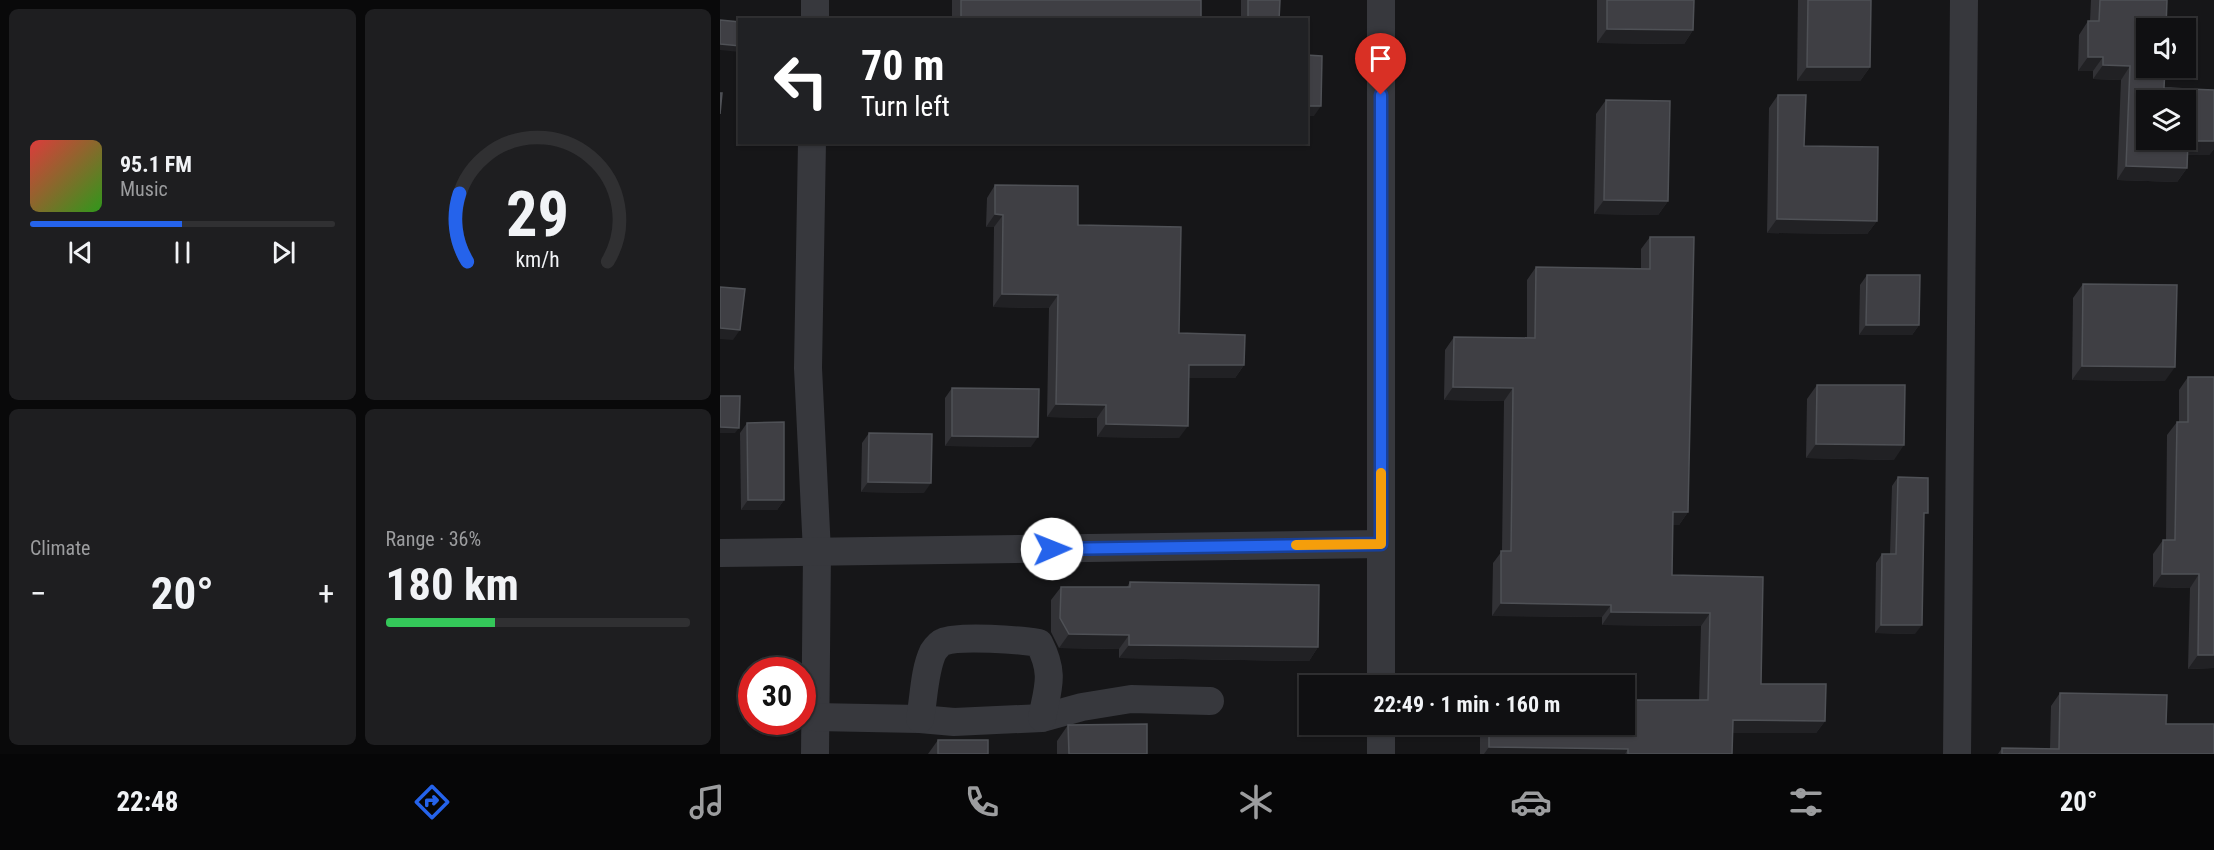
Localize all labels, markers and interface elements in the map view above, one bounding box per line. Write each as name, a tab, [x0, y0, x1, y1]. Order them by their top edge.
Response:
map controls	[2136, 18, 2196, 150]
button: sound	[2136, 18, 2196, 78]
pin	[1355, 33, 1406, 95]
text: 70 m	[861, 41, 944, 90]
icon: left	[762, 42, 840, 120]
icon: arrive	[1364, 42, 1397, 75]
button: layers	[2136, 90, 2196, 150]
text: Turn left	[861, 91, 950, 123]
text: 95.1 FM	[120, 152, 192, 177]
text: Music	[120, 177, 168, 201]
text: 29	[506, 178, 569, 251]
icon: previous	[64, 236, 97, 269]
icon: pause	[166, 236, 199, 269]
icon: next	[267, 236, 300, 269]
text: km/h	[516, 247, 560, 272]
position arrow	[1020, 517, 1084, 581]
text: Range · 36%	[386, 527, 481, 551]
text: Climate	[30, 536, 90, 560]
text: 180 km	[386, 558, 519, 611]
text: 20°	[151, 567, 214, 620]
text: −	[30, 574, 47, 613]
text: +	[318, 574, 334, 613]
speed limit sign: 30	[738, 657, 816, 735]
text: 22:49 · 1 min · 160 m	[1374, 692, 1560, 717]
icon: directions	[411, 781, 453, 823]
icon: music	[686, 781, 728, 823]
icon: phone	[961, 781, 1003, 823]
icon: climate	[1235, 781, 1277, 823]
icon: car	[1510, 781, 1552, 823]
icon: filters	[1785, 781, 1827, 823]
text: 22:48	[116, 786, 178, 818]
text: 20°	[2060, 786, 2098, 818]

